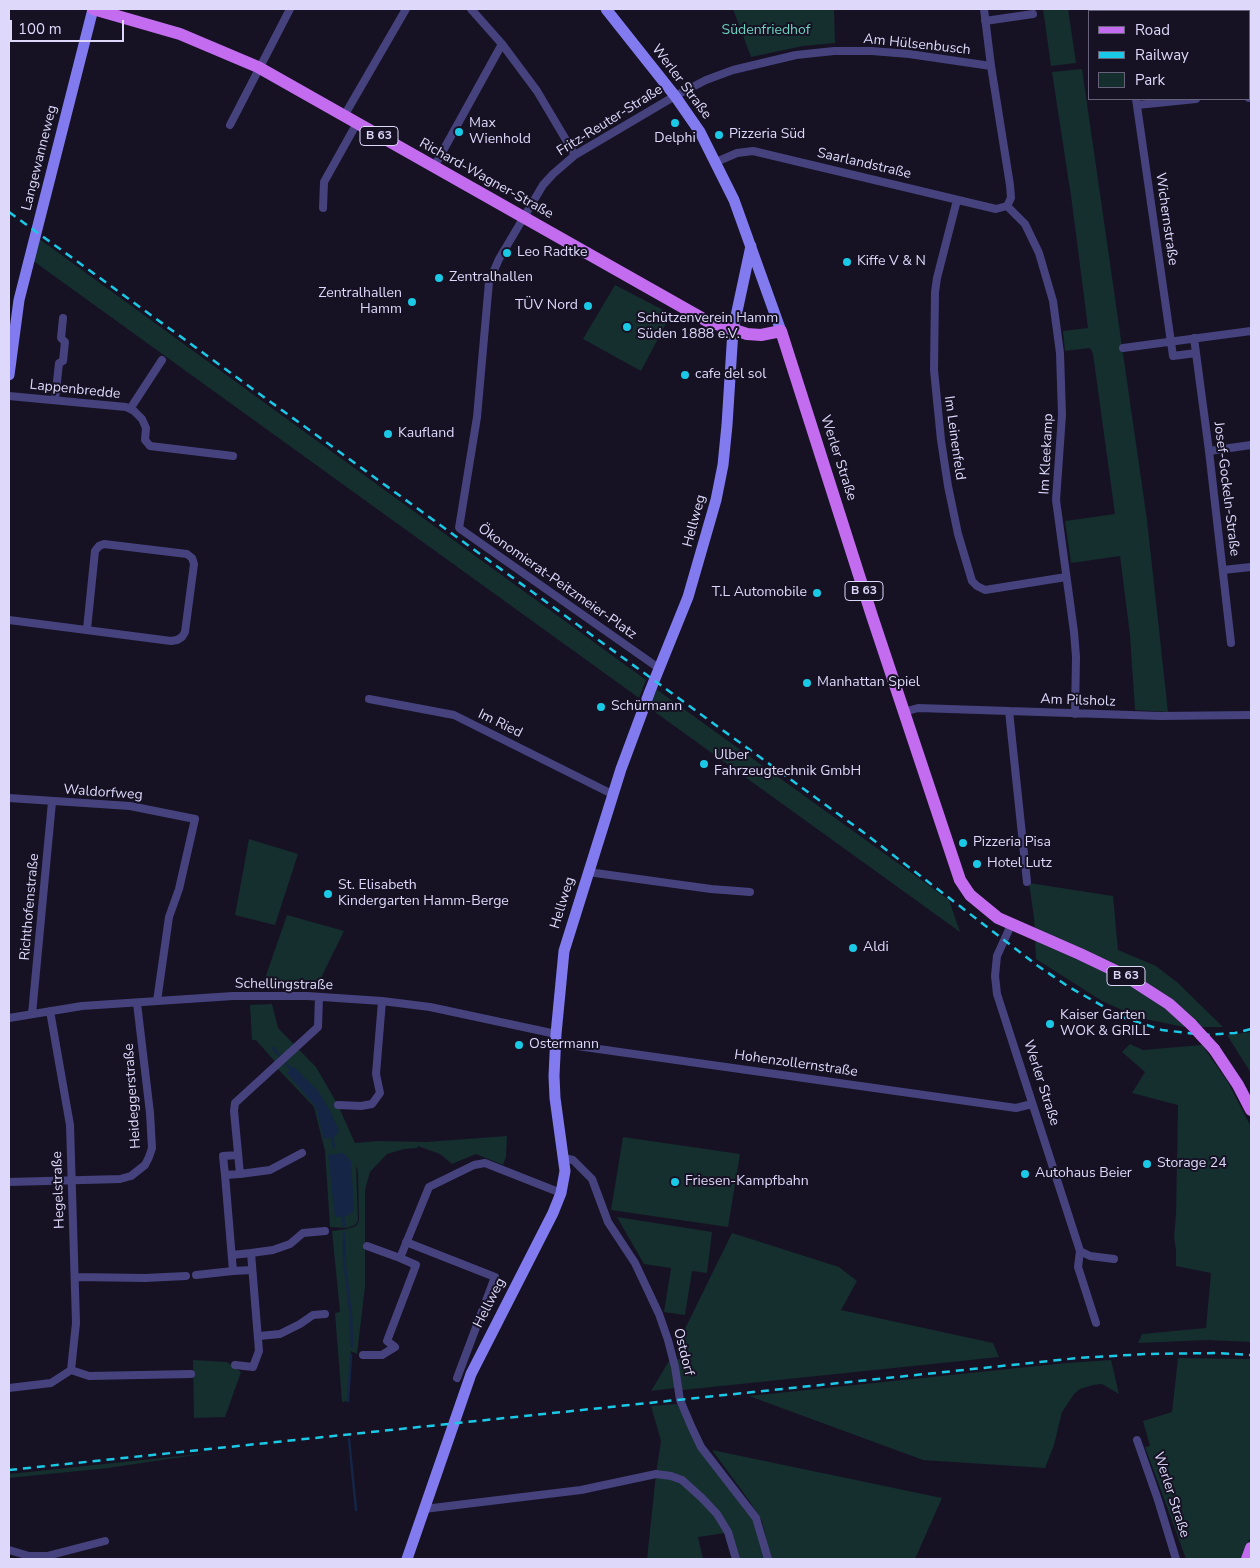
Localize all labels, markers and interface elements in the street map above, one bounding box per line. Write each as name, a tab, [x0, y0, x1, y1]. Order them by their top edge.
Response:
scale bar	[12, 10, 126, 42]
legend	[1088, 10, 1250, 100]
text: 100 m	[18, 19, 62, 39]
text: Road	[1135, 20, 1170, 40]
park label: Südenfriedhof	[722, 23, 810, 39]
street label: Am Hülsenbusch	[863, 31, 971, 59]
street label: Werler Straße	[647, 41, 715, 123]
text: Railway	[1135, 45, 1189, 65]
text: Park	[1135, 70, 1165, 90]
street label: Fritz-Reuter-Straße	[554, 82, 666, 160]
street label: Langewanneweg	[19, 103, 61, 213]
place label: Max Wienhold	[469, 116, 531, 148]
marker: Delphi	[669, 117, 681, 129]
road number: B 63	[360, 126, 398, 146]
marker: Max Wienhold	[453, 126, 465, 138]
place label: Pizzeria Süd	[729, 127, 805, 143]
marker: Pizzeria Süd	[713, 129, 725, 141]
place label: Delphi	[654, 131, 696, 147]
street label: Richard-Wagner-Straße	[416, 135, 556, 223]
street label: Saarlandstraße	[815, 145, 913, 183]
street label: Wichernstraße	[1151, 172, 1181, 266]
place label: Leo Radtke	[517, 245, 587, 261]
marker: Leo Radtke	[501, 247, 513, 259]
place label: Kiffe V & N	[857, 254, 926, 270]
marker: Kiffe V & N	[841, 256, 853, 268]
place label: Zentralhallen	[449, 270, 533, 286]
marker: Zentralhallen	[433, 272, 445, 284]
place label: Zentralhallen Hamm	[318, 286, 402, 318]
marker: Zentralhallen Hamm	[406, 296, 418, 308]
place label: TÜV Nord	[515, 298, 578, 314]
marker: TÜV Nord	[582, 300, 594, 312]
place label: Schützenverein Hamm Süden 1888 e.V.	[637, 311, 778, 344]
marker: Schützenverein Hamm Süden 1888 e.V.	[621, 321, 633, 333]
place label: cafe del sol	[695, 367, 766, 383]
marker: cafe del sol	[679, 369, 691, 381]
street label: Lappenbredde	[29, 377, 121, 403]
street label: Im Leinenfeld	[940, 395, 968, 481]
street label: Werler Straße	[816, 413, 860, 503]
street label: Im Kleekamp	[1036, 413, 1058, 495]
street label: Josef-Gockeln-Straße	[1209, 421, 1243, 557]
place label: Kaufland	[398, 426, 454, 442]
marker: Kaufland	[382, 428, 394, 440]
street label: Hellweg	[680, 493, 710, 549]
street label: Ökonomierat-Peitzmeier-Platz	[474, 521, 640, 643]
road number: B 63	[845, 582, 883, 600]
place label: T.L Automobile	[712, 585, 807, 601]
marker: T.L Automobile	[811, 587, 823, 599]
place label: Manhattan Spiel	[817, 675, 920, 691]
marker: Manhattan Spiel	[801, 677, 813, 689]
street label: Am Pilsholz	[1040, 691, 1116, 711]
place label: Schürmann	[611, 699, 682, 715]
marker: Schürmann	[595, 701, 607, 713]
street label: Im Ried	[475, 706, 525, 742]
place label: Ulber Fahrzeugtechnik GmbH	[714, 748, 861, 780]
marker: Ulber Fahrzeugtechnik GmbH	[698, 758, 710, 770]
street label: Waldorfweg	[63, 782, 143, 804]
place label: Pizzeria Pisa	[973, 835, 1051, 851]
marker: Pizzeria Pisa	[957, 837, 969, 849]
street label: Richthofenstraße	[17, 853, 43, 961]
place label: Hotel Lutz	[987, 856, 1052, 872]
marker: Hotel Lutz	[971, 858, 983, 870]
street label: Hellweg	[547, 875, 579, 931]
place label: St. Elisabeth Kindergarten Hamm-Berge	[338, 878, 509, 910]
marker: St. Elisabeth Kindergarten Hamm-Berge	[322, 888, 334, 900]
place label: Aldi	[863, 940, 889, 956]
marker: Aldi	[847, 942, 859, 954]
road number: B 63	[1107, 966, 1145, 986]
street label: Schellingstraße	[235, 976, 333, 994]
place label: Kaiser Garten WOK & GRILL	[1060, 1008, 1150, 1040]
marker: Kaiser Garten WOK & GRILL	[1044, 1018, 1056, 1030]
place label: Ostermann	[529, 1037, 599, 1053]
street label: Werler Straße	[1019, 1038, 1063, 1128]
marker: Ostermann	[513, 1039, 525, 1051]
street label: Heideggerstraße	[121, 1043, 145, 1149]
street label: Hohenzollernstraße	[733, 1047, 859, 1081]
street label: Hegelstraße	[49, 1151, 69, 1229]
place label: Storage 24	[1157, 1156, 1227, 1172]
marker: Storage 24	[1141, 1158, 1153, 1170]
place label: Autohaus Beier	[1035, 1166, 1132, 1182]
marker: Autohaus Beier	[1019, 1168, 1031, 1180]
place label: Friesen-Kampfbahn	[685, 1174, 809, 1190]
marker: Friesen-Kampfbahn	[669, 1176, 681, 1188]
street label: Hellweg	[470, 1275, 510, 1331]
street label: Ostdorf	[669, 1327, 697, 1377]
street label: Werler Straße	[1149, 1450, 1193, 1540]

